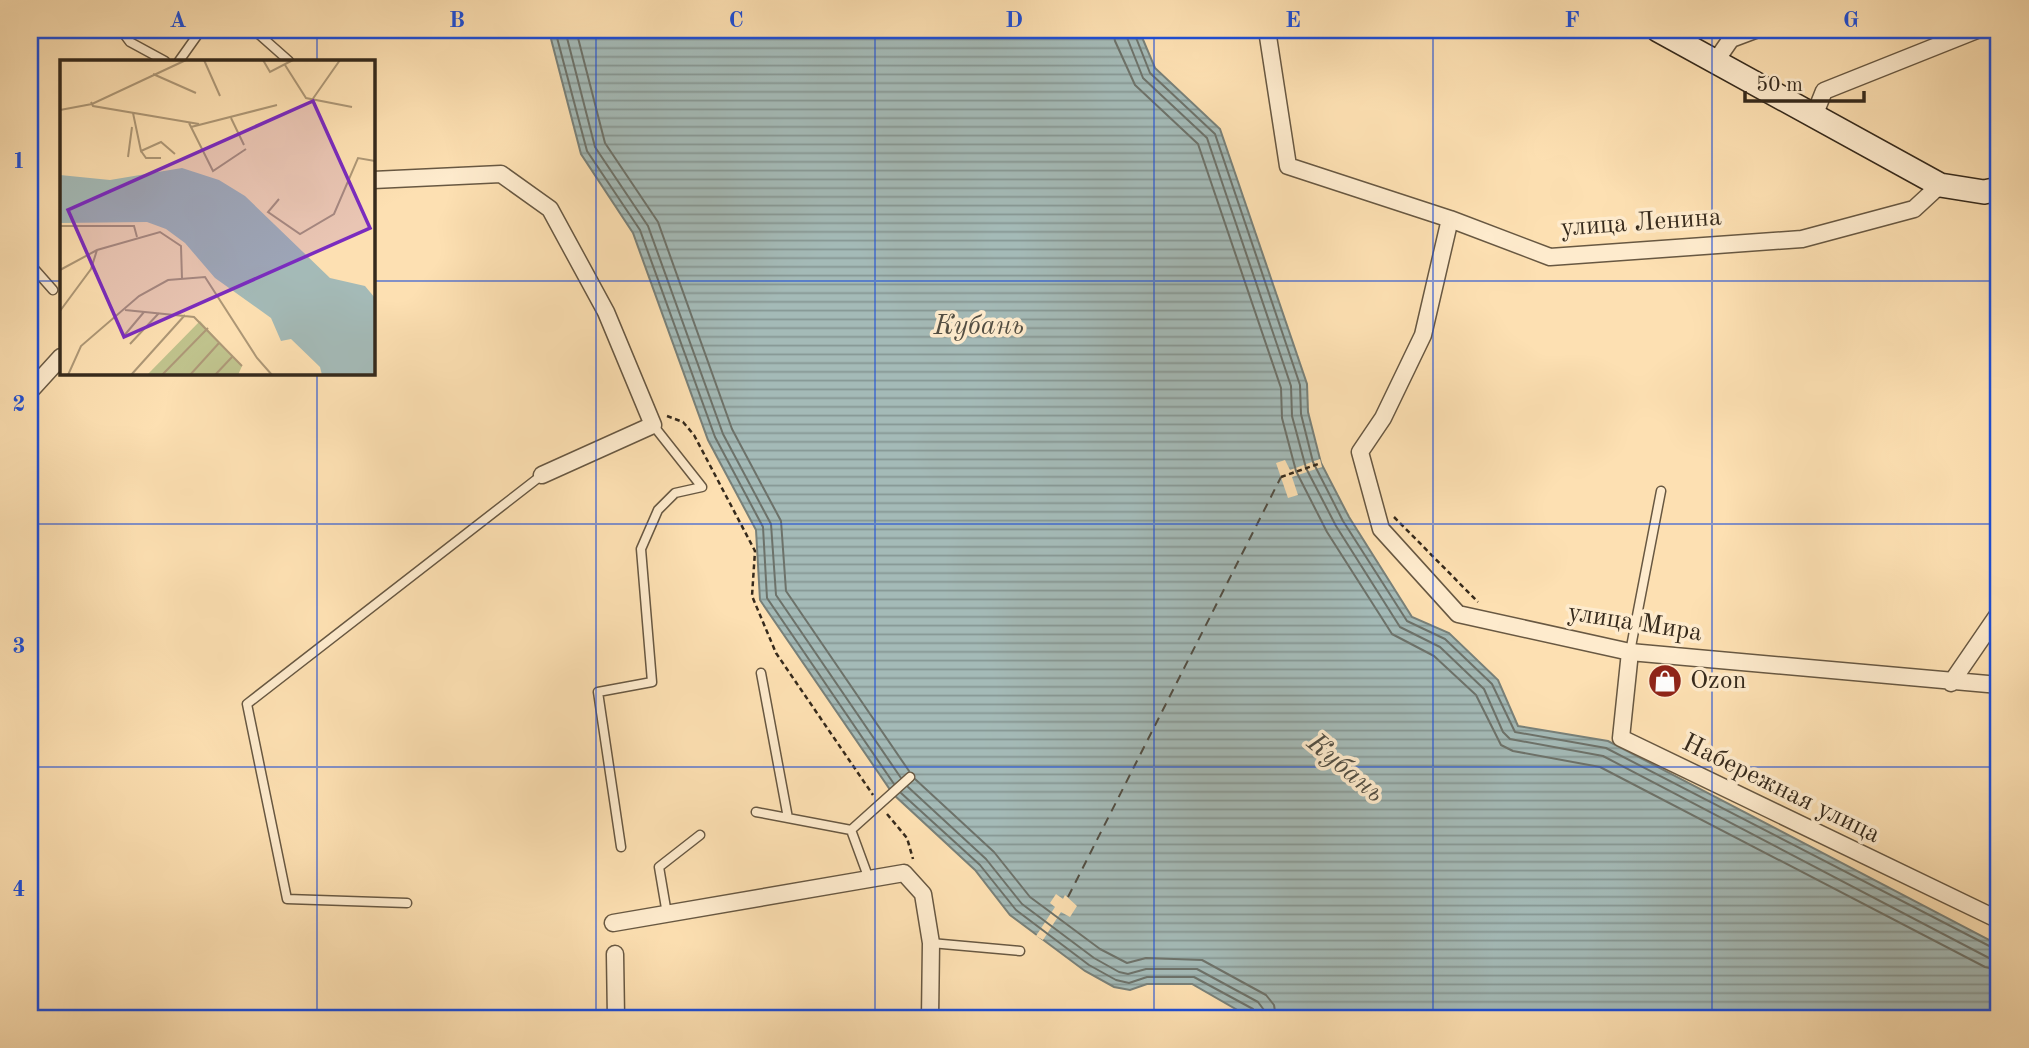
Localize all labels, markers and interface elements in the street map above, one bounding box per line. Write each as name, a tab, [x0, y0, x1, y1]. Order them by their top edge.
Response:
text: A	[169, 9, 187, 32]
text: B	[449, 9, 465, 32]
text: C	[728, 9, 744, 32]
text: D	[1005, 9, 1023, 32]
text: E	[1285, 9, 1301, 32]
text: F	[1564, 9, 1580, 32]
text: G	[1843, 9, 1859, 32]
inset map	[60, 60, 374, 374]
scale bar	[1745, 60, 1864, 104]
text: 50 m	[1756, 75, 1803, 96]
text: 1	[12, 150, 26, 173]
street label: улица Ленина	[1560, 204, 1723, 242]
water label: Кубань	[933, 313, 1024, 341]
text: 2	[12, 393, 26, 416]
street label: улица Мира	[1566, 600, 1704, 646]
text: 3	[12, 635, 26, 658]
shop icon: Ozon	[1646, 662, 1684, 700]
place label: Ozon	[1690, 668, 1747, 694]
water label: Кубань	[1300, 728, 1389, 809]
street label: Набережная улица	[1678, 730, 1884, 848]
text: 4	[12, 878, 26, 901]

